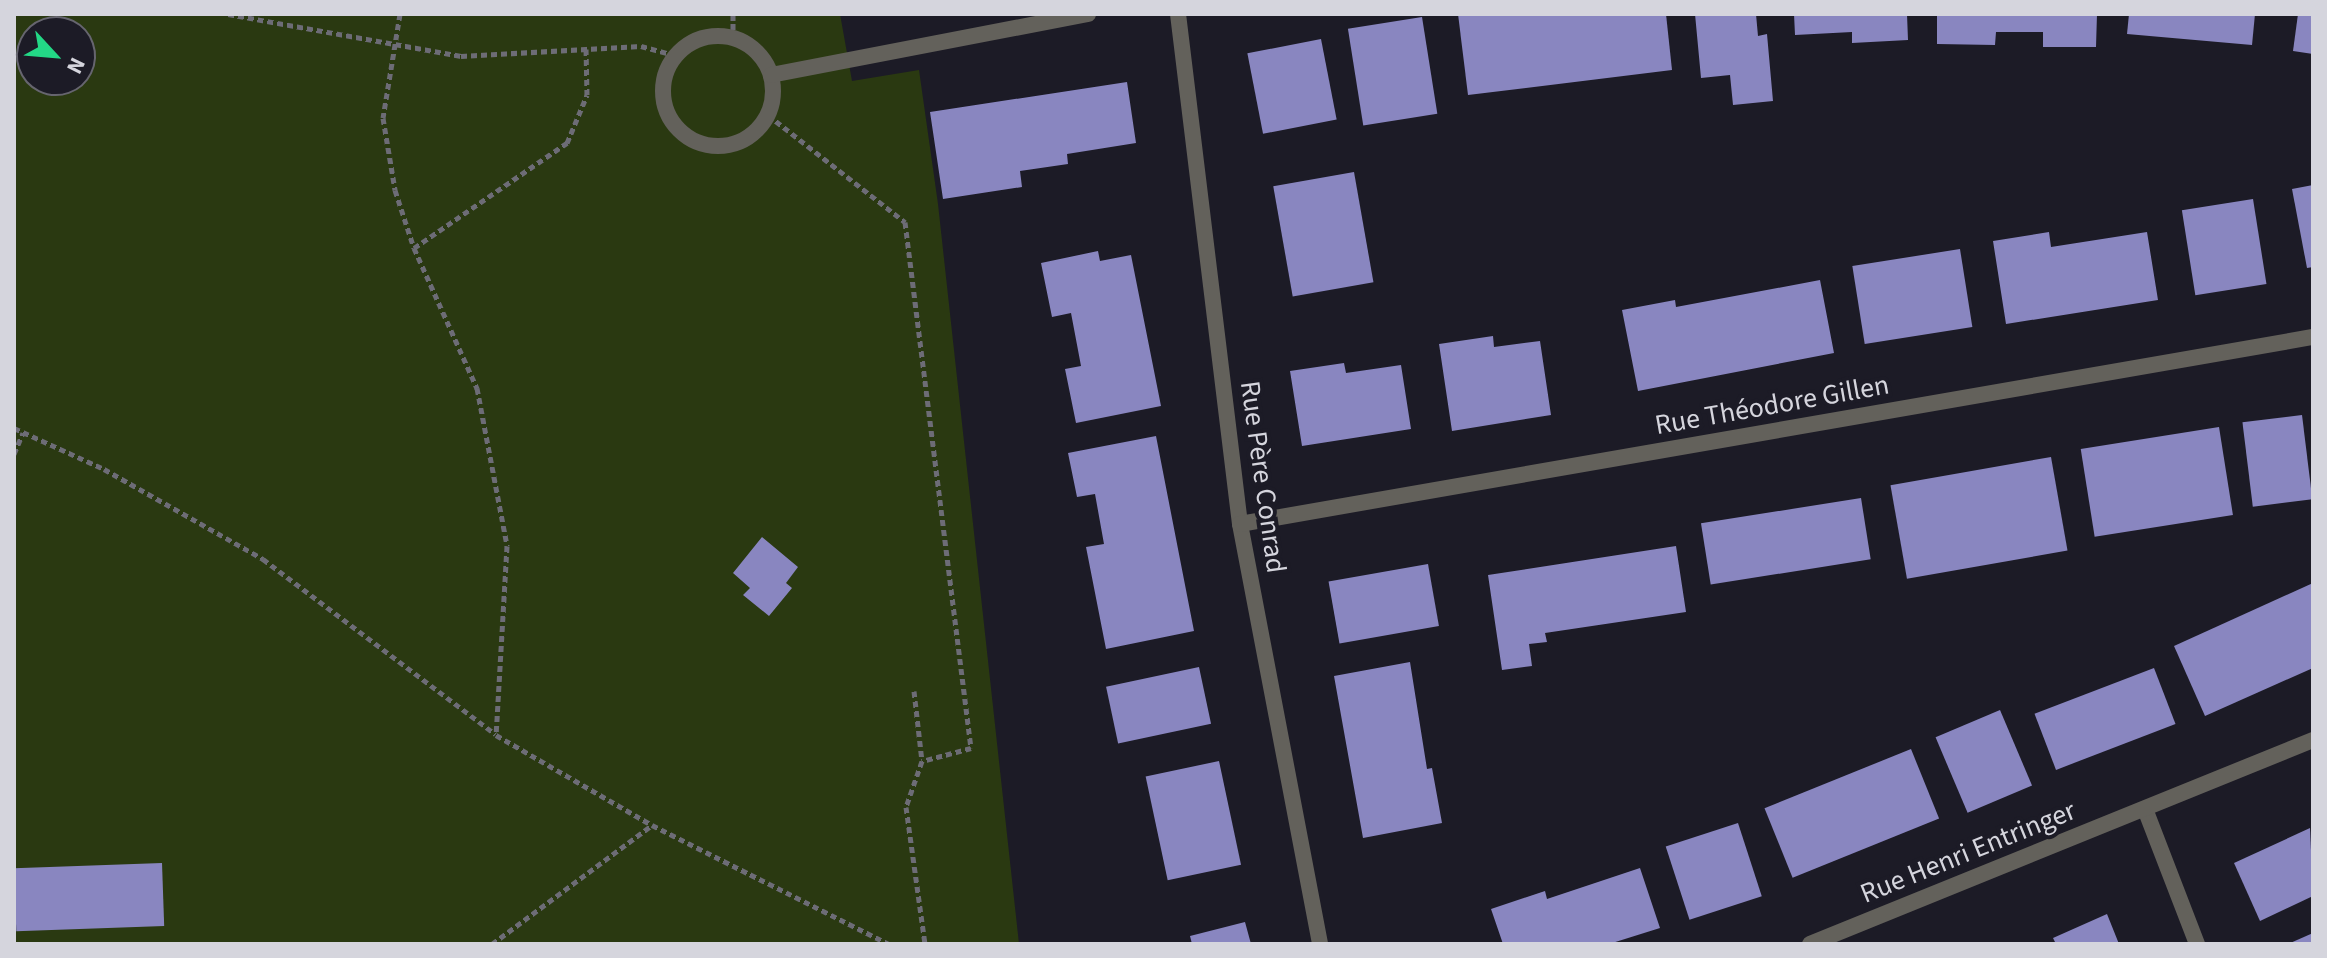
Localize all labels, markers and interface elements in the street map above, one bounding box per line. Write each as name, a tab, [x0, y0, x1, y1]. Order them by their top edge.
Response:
north arrow	[16, 16, 96, 96]
text: N	[58, 52, 93, 79]
street label: Rue Théodore Gillen	[1652, 368, 1892, 442]
street label: Rue Père Conrad	[1233, 379, 1293, 575]
street label: Rue Henri Entringer	[1855, 794, 2081, 910]

